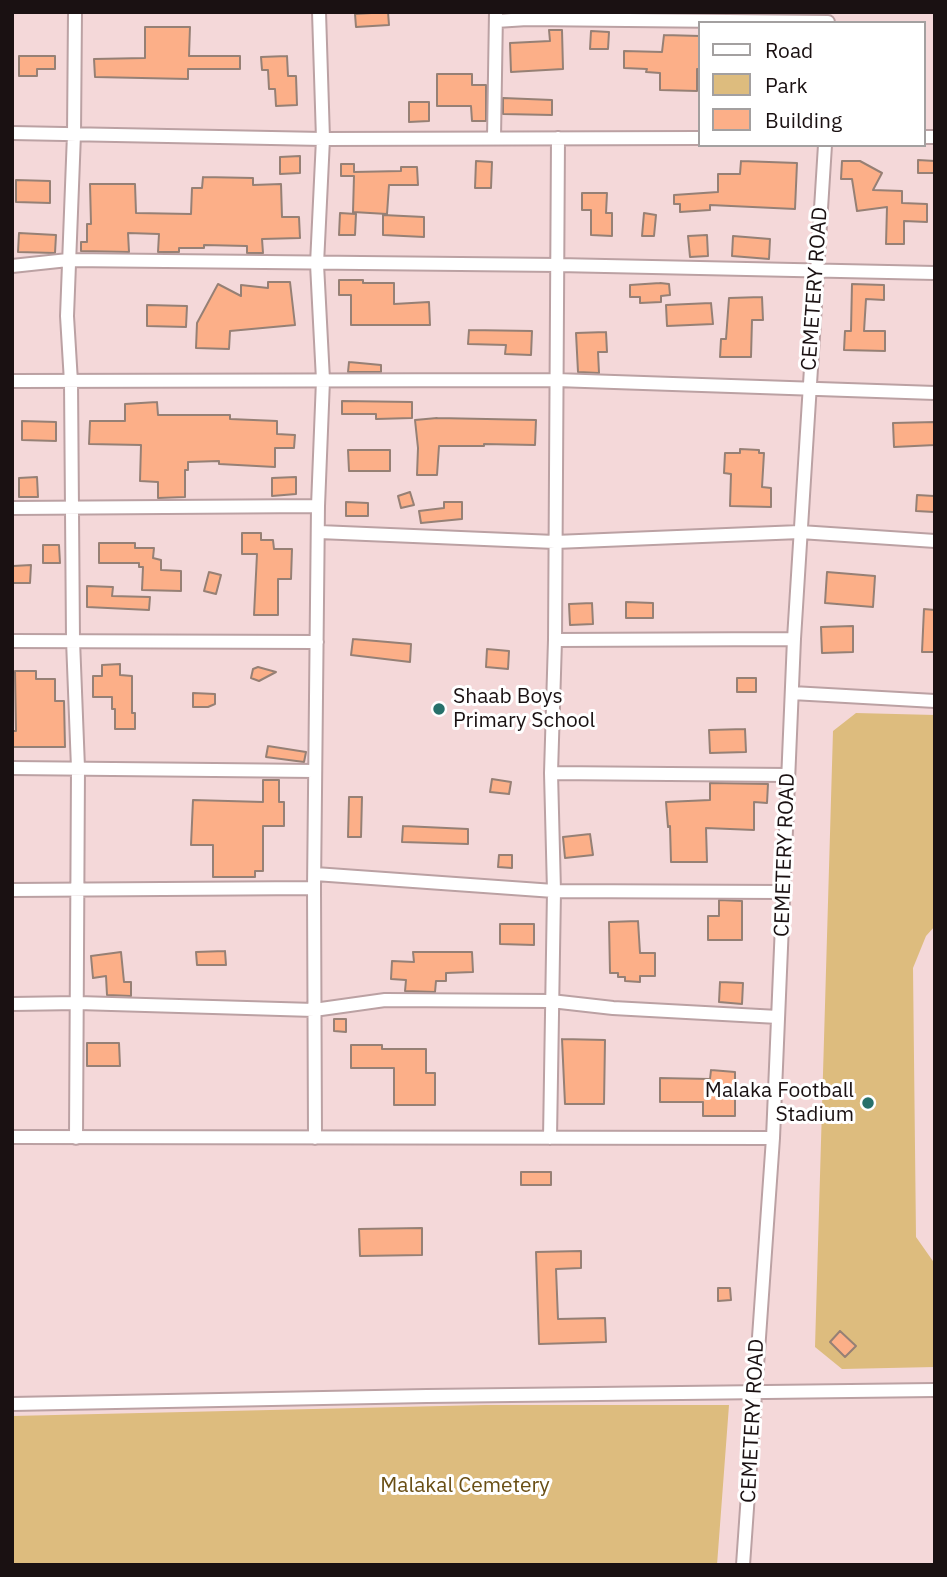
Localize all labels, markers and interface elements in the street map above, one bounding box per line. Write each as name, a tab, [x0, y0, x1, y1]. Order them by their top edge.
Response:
legend	[698, 21, 926, 147]
text: Road	[765, 36, 813, 64]
text: Park	[765, 71, 808, 99]
text: Building	[765, 106, 842, 134]
street label: CEMETERY ROAD	[797, 206, 833, 372]
place label: Shaab Boys Primary School	[453, 684, 595, 734]
marker: Shaab Boys Primary School	[431, 701, 447, 717]
street label: CEMETERY ROAD	[770, 772, 800, 938]
place label: Malaka Football Stadium	[705, 1078, 854, 1128]
marker: Malaka Football Stadium	[860, 1095, 876, 1111]
street label: CEMETERY ROAD	[736, 1338, 770, 1504]
park label: Malakal Cemetery	[380, 1473, 550, 1499]

